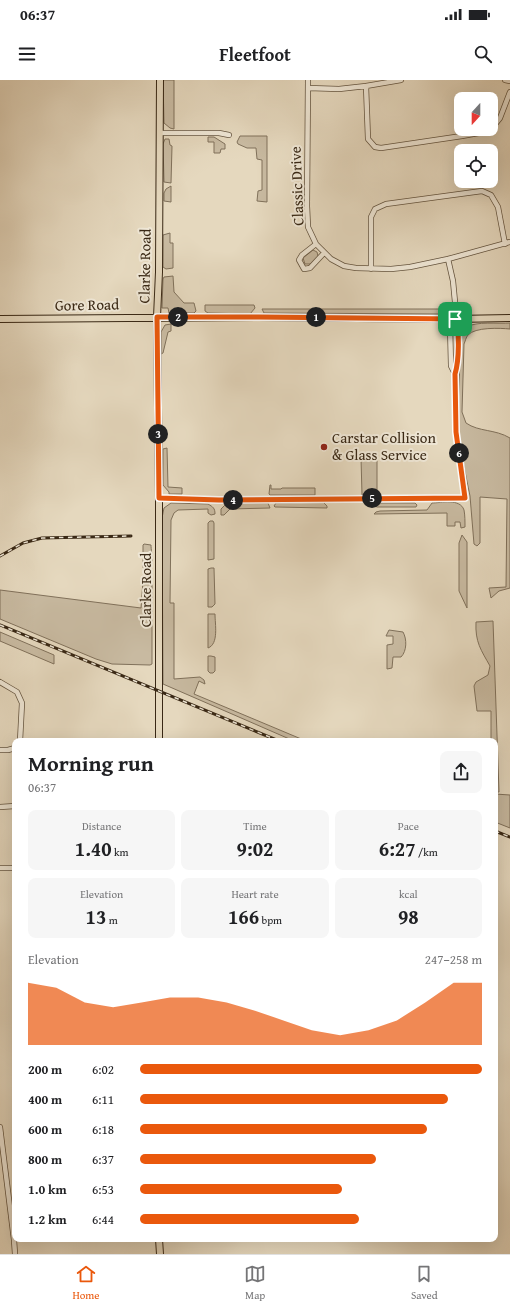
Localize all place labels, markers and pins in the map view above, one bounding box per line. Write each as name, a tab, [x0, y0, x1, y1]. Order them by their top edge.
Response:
pin	[438, 302, 472, 336]
pin: 2	[168, 307, 188, 327]
pin: 1	[306, 307, 326, 327]
pin: 3	[148, 424, 168, 444]
place label: Carstar Collision & Glass Service	[332, 427, 437, 465]
marker: Carstar Collision & Glass Service	[319, 442, 329, 452]
pin: 6	[449, 443, 469, 463]
pin: 5	[362, 488, 382, 508]
pin: 4	[223, 490, 243, 510]

